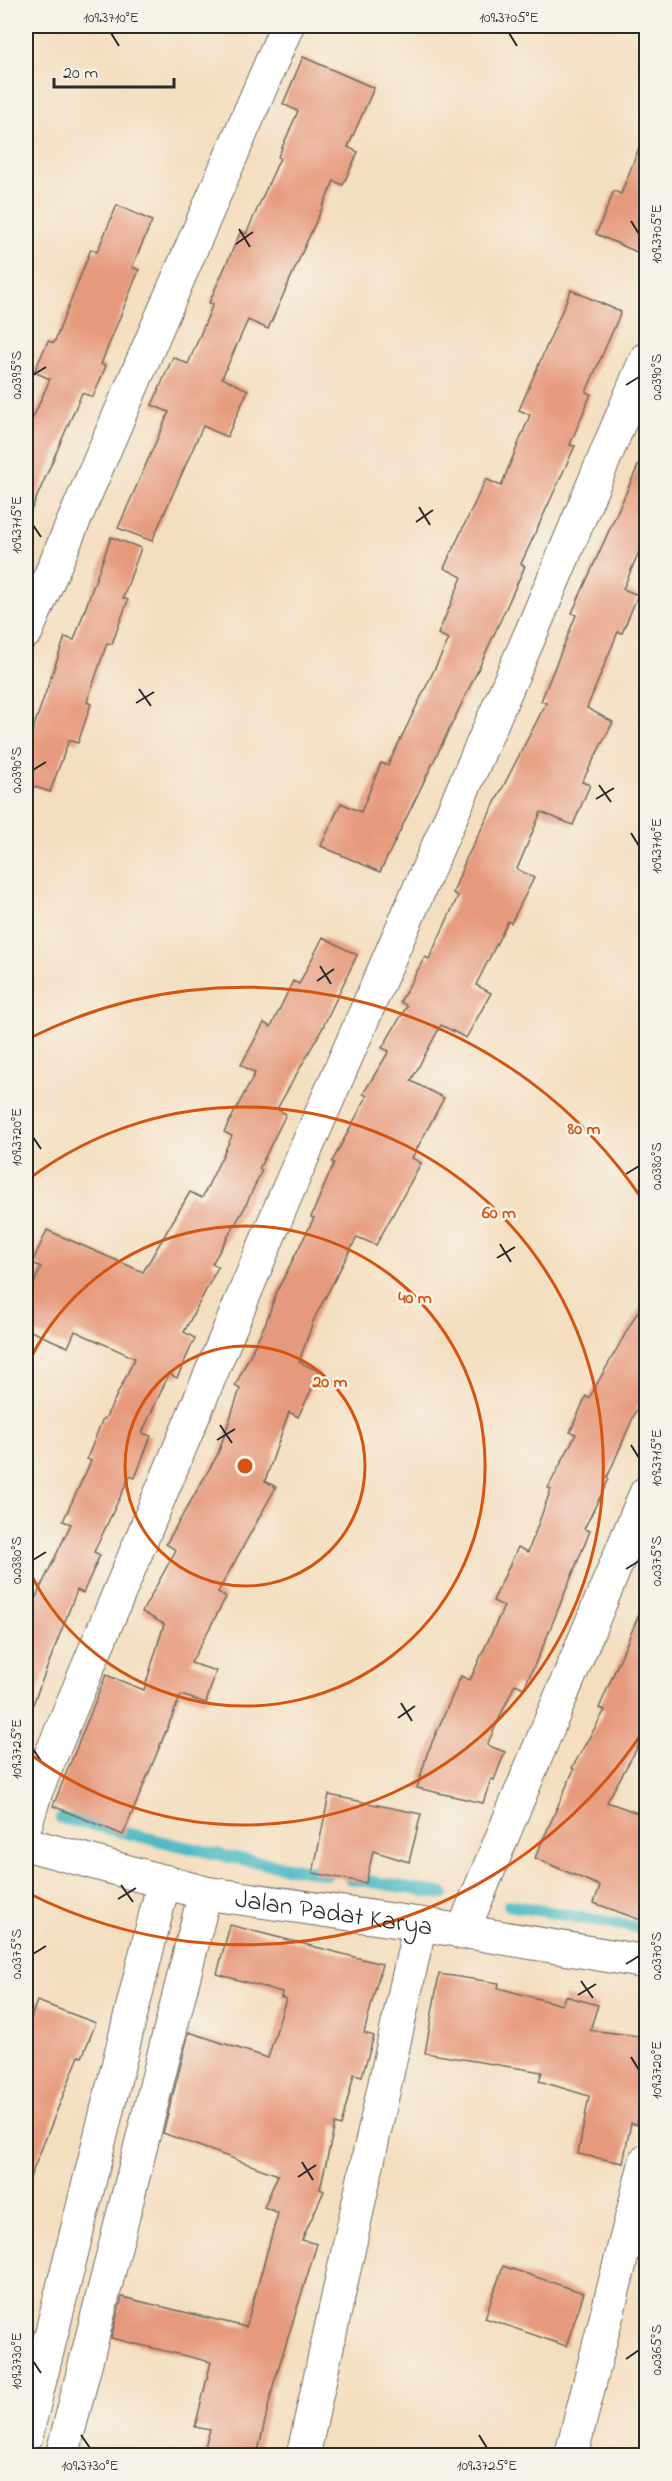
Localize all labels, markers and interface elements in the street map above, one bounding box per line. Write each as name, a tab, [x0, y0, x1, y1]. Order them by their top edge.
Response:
text: 109.3710°E	[83, 7, 139, 29]
text: 109.3705°E	[479, 7, 539, 29]
scale bar	[54, 51, 174, 89]
text: 20 m	[63, 61, 98, 87]
text: 109.3705°E	[646, 204, 668, 264]
text: 0.0395°S	[6, 350, 28, 399]
text: 0.0390°S	[646, 353, 668, 400]
text: 109.3715°E	[6, 496, 28, 554]
text: 0.0390°S	[6, 746, 28, 793]
text: 109.3710°E	[646, 818, 668, 874]
text: 109.3720°E	[6, 1108, 28, 1166]
text: 80 m	[567, 1117, 601, 1143]
text: 0.0380°S	[646, 1142, 668, 1190]
text: 60 m	[482, 1201, 516, 1227]
text: 40 m	[398, 1286, 432, 1312]
text: 20 m	[311, 1370, 348, 1396]
text: 109.3715°E	[646, 1429, 668, 1487]
centre of rings	[235, 1456, 255, 1476]
text: 0.0375°S	[646, 1535, 668, 1586]
text: 0.0380°S	[6, 1536, 28, 1584]
text: 109.3725°E	[6, 1719, 28, 1779]
street label: Jalan Padat Karya	[232, 1882, 435, 1948]
text: 0.0375°S	[6, 1928, 28, 1979]
text: 0.0370°S	[646, 1931, 668, 1980]
text: 109.3720°E	[646, 2041, 668, 2099]
text: 0.0365°S	[646, 2324, 668, 2376]
text: 109.3730°E	[6, 2333, 28, 2390]
text: 109.3730°E	[62, 2455, 119, 2477]
text: 109.3725°E	[457, 2455, 517, 2477]

